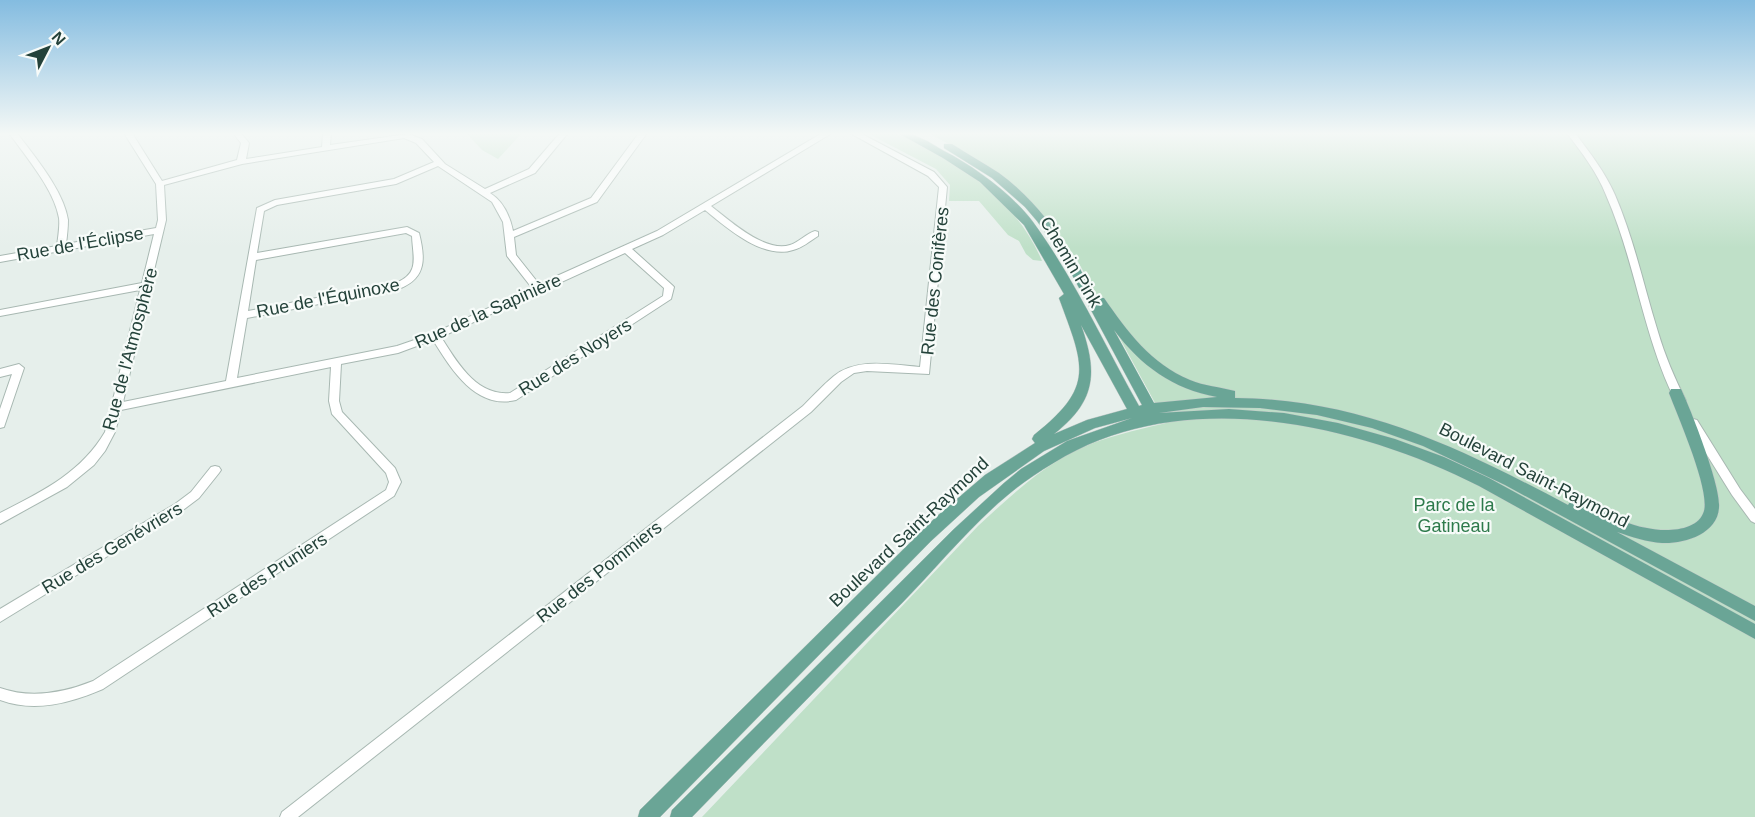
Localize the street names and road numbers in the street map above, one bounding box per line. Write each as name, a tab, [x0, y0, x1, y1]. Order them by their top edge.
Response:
street label: Rue des Conifères	[917, 206, 953, 356]
street label: Chemin Pink	[1036, 213, 1106, 312]
street label: Rue de l'Éclipse	[15, 223, 145, 265]
street label: Rue de l'Atmosphère	[99, 266, 161, 432]
street label: Rue de la Sapinière	[412, 270, 564, 352]
street label: Rue de l'Équinoxe	[255, 274, 401, 322]
street label: Rue des Noyers	[515, 314, 635, 400]
street label: Boulevard Saint-Raymond	[1436, 418, 1632, 532]
street label: Boulevard Saint-Raymond	[825, 453, 993, 611]
street label: Rue des Genévriers	[38, 498, 186, 598]
street label: Rue des Pommiers	[533, 517, 665, 627]
street label: Rue des Pruniers	[203, 529, 331, 621]

